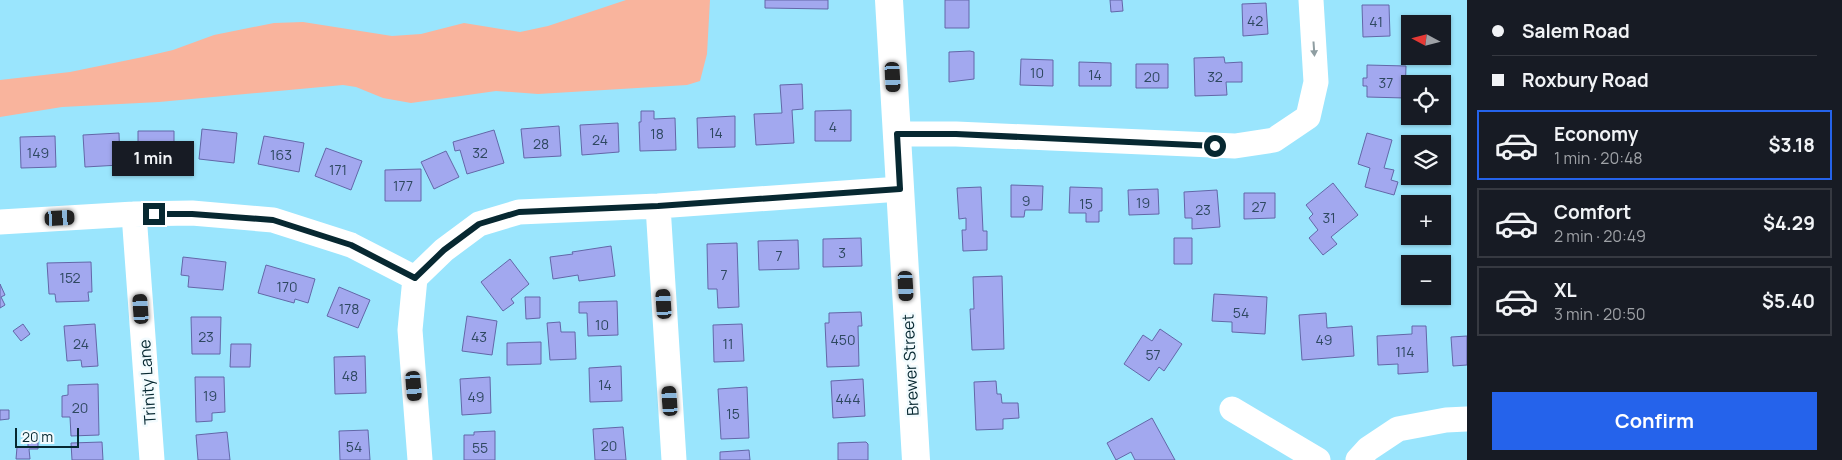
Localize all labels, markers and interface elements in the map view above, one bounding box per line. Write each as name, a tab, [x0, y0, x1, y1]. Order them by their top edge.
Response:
house number: 42	[1247, 11, 1263, 30]
house number: 41	[1369, 12, 1383, 31]
north arrow	[1401, 15, 1451, 65]
map controls	[1401, 15, 1451, 305]
text: Salem Road	[1522, 18, 1630, 44]
one-way arrow	[1310, 41, 1318, 57]
car	[884, 62, 901, 92]
house number: 10	[1030, 63, 1044, 82]
house number: 14	[1088, 65, 1102, 84]
house number: 20	[1144, 67, 1160, 86]
house number: 32	[1207, 67, 1223, 86]
text: Roxbury Road	[1522, 67, 1649, 93]
house number: 37	[1379, 73, 1393, 92]
button: locate	[1401, 75, 1451, 125]
house number: 4	[829, 117, 837, 136]
text: Economy	[1554, 121, 1638, 147]
house number: 14	[709, 123, 723, 142]
icon: car	[1494, 123, 1539, 168]
house number: 18	[650, 124, 664, 143]
house number: 24	[592, 130, 608, 149]
text: $3.18	[1769, 132, 1815, 158]
house number: 28	[533, 134, 549, 153]
route start	[1204, 135, 1226, 157]
button: layers	[1401, 135, 1451, 185]
callout: 1 min	[113, 142, 195, 176]
house number: 149	[27, 143, 49, 162]
house number: 32	[472, 143, 488, 162]
house number: 163	[270, 145, 292, 164]
text: 1 min	[133, 147, 173, 169]
text: 1 min · 20:48	[1554, 147, 1643, 169]
house number: 171	[329, 160, 347, 179]
house number: 177	[393, 176, 413, 195]
house number: 9	[1022, 191, 1030, 210]
house number: 19	[1136, 193, 1150, 212]
house number: 15	[1079, 194, 1093, 213]
button: +	[1401, 195, 1451, 245]
house number: 27	[1251, 197, 1267, 216]
text: Comfort	[1554, 199, 1631, 225]
house number: 23	[1195, 200, 1211, 219]
icon: car	[1494, 201, 1539, 246]
route end	[143, 203, 165, 225]
house number: 31	[1322, 208, 1336, 227]
car	[44, 210, 75, 226]
text: $4.29	[1763, 210, 1815, 236]
text: 2 min · 20:49	[1554, 225, 1646, 247]
house number: 3	[838, 243, 846, 262]
house number: 7	[775, 246, 783, 265]
button: −	[1401, 255, 1451, 305]
house number: 7	[720, 265, 728, 284]
house number: 152	[59, 268, 81, 287]
car	[897, 271, 914, 301]
house number: 170	[276, 277, 298, 296]
text: XL	[1554, 277, 1577, 303]
icon: car	[1494, 279, 1539, 324]
text: $5.40	[1762, 288, 1815, 314]
car	[655, 289, 672, 319]
car	[132, 294, 149, 324]
house number: 178	[339, 299, 359, 318]
house number: 54	[1233, 303, 1249, 322]
text: 3 min · 20:50	[1554, 303, 1646, 325]
street label: Brewer Street	[896, 314, 924, 416]
house number: 10	[595, 315, 609, 334]
house number: 23	[198, 327, 214, 346]
house number: 43	[471, 327, 487, 346]
house number: 450	[831, 330, 855, 349]
house number: 49	[1316, 330, 1332, 349]
house number: 24	[73, 334, 89, 353]
house number: 11	[723, 334, 733, 353]
street label: Trinity Lane	[133, 339, 161, 425]
house number: 114	[1395, 342, 1415, 361]
house number: 57	[1145, 345, 1161, 364]
house number: 48	[342, 366, 358, 385]
car	[405, 370, 422, 402]
house number: 14	[598, 375, 612, 394]
house number: 19	[203, 386, 217, 405]
car	[661, 386, 678, 416]
house number: 49	[468, 387, 484, 406]
house number: 444	[835, 389, 861, 408]
button: Confirm	[1492, 392, 1817, 450]
house number: 20	[72, 398, 88, 417]
house number: 15	[726, 404, 740, 423]
scale bar	[15, 425, 79, 448]
text: 20 m	[22, 427, 53, 446]
house number: 20	[601, 436, 617, 455]
house number: 54	[346, 437, 362, 456]
house number: 55	[472, 438, 488, 457]

